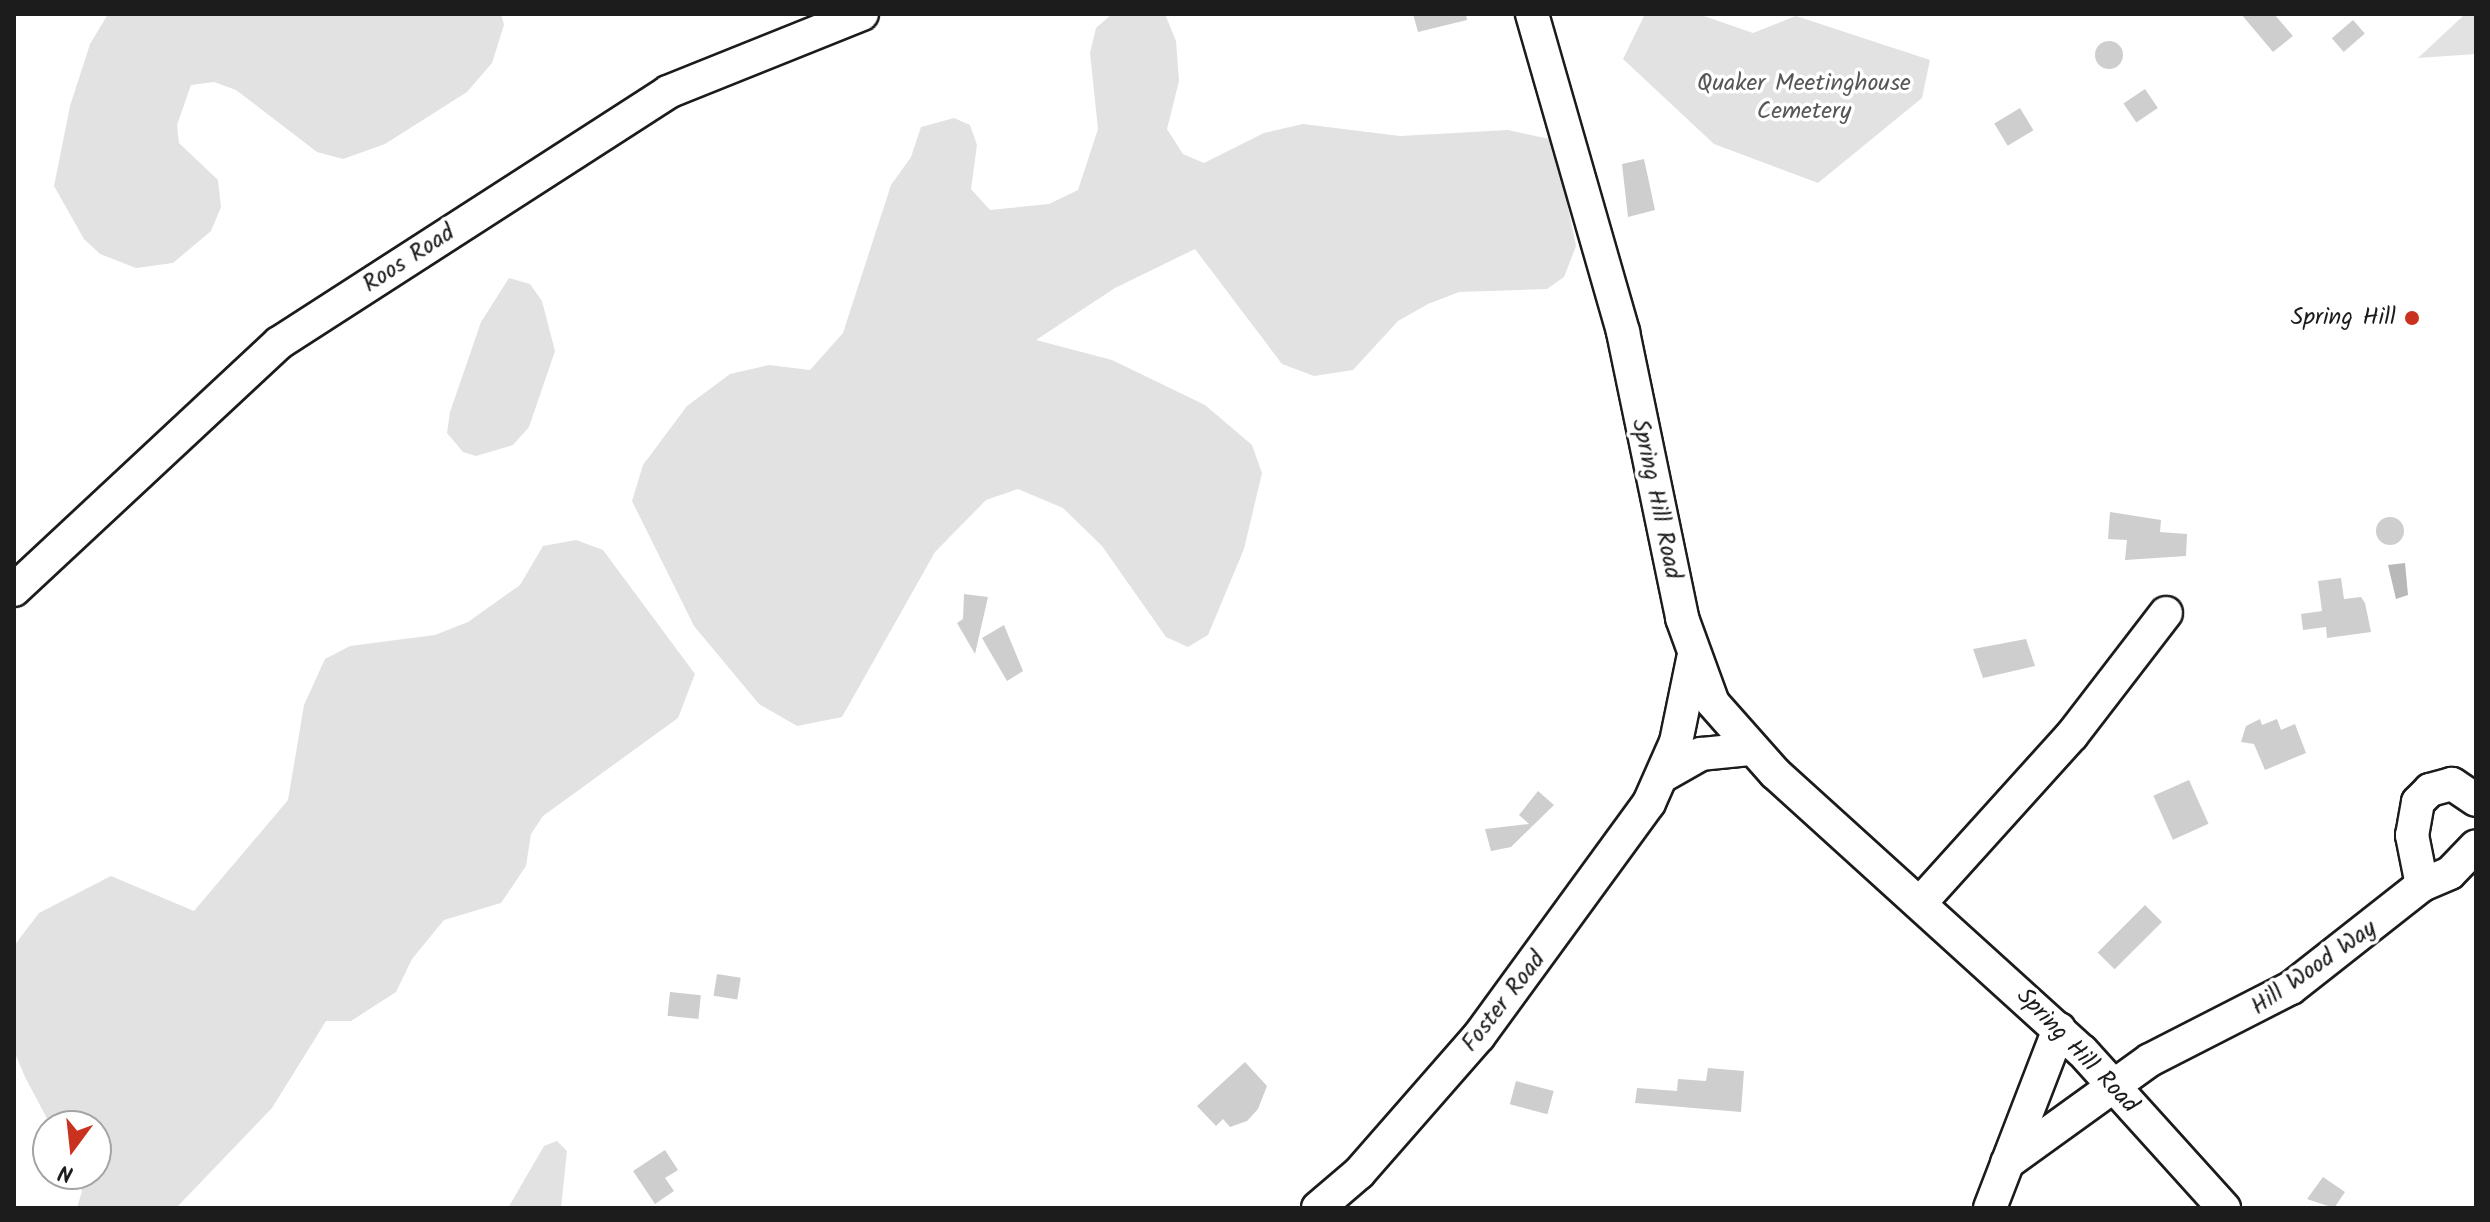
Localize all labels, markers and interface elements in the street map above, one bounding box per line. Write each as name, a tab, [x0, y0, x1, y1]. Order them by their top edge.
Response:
park label: Quaker Meetinghouse Cemetery	[1697, 70, 1911, 126]
street label: Roos Road	[358, 219, 460, 299]
place label: Spring Hill	[2291, 304, 2396, 332]
marker: Spring Hill	[2403, 309, 2421, 327]
street label: Spring Hill Road	[1625, 416, 1687, 582]
street label: Hill Wood Way	[2246, 914, 2382, 1022]
street label: Foster Road	[1456, 946, 1552, 1058]
street label: Spring Hill Road	[2010, 982, 2144, 1120]
north arrow	[32, 1110, 112, 1190]
text: N	[55, 1153, 77, 1190]

